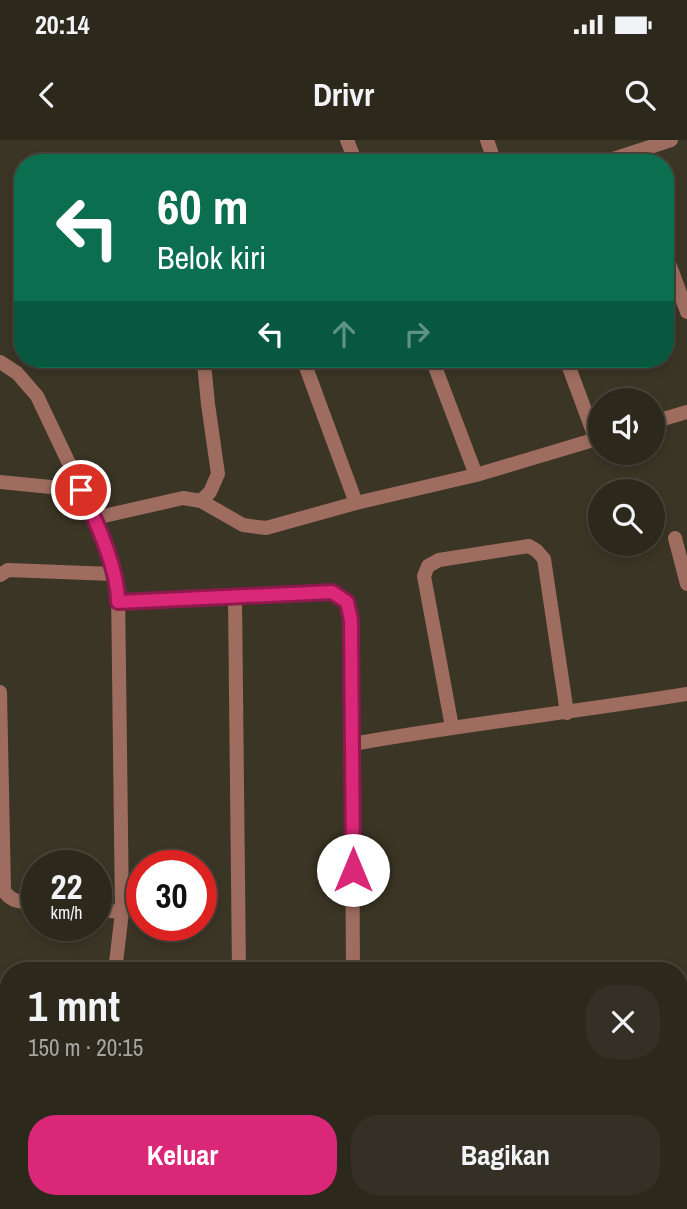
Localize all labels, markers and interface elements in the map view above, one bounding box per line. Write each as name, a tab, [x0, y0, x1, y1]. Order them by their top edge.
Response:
text: 20:14	[35, 7, 90, 42]
text: Drivr	[313, 73, 374, 116]
icon: back	[28, 76, 66, 114]
icon: search	[621, 76, 659, 114]
text: 60 m	[157, 173, 249, 239]
icon: left	[42, 182, 133, 273]
text: Belok kiri	[157, 236, 266, 279]
icon: left	[252, 315, 290, 353]
icon: ahead	[325, 315, 363, 353]
icon: right	[398, 315, 436, 353]
map controls	[588, 388, 665, 556]
button: sound	[588, 388, 665, 465]
pin	[51, 460, 111, 520]
icon: arrive	[62, 471, 100, 509]
button: search	[588, 479, 665, 556]
position arrow	[316, 833, 390, 907]
speed limit sign: 30	[126, 850, 217, 941]
text: 22	[51, 863, 82, 910]
text: km/h	[51, 900, 83, 925]
text: 1 mnt	[28, 978, 120, 1034]
button: close	[586, 985, 660, 1059]
text: 150 m · 20:15	[28, 1032, 143, 1063]
button: Keluar	[28, 1115, 337, 1195]
button: Bagikan	[351, 1115, 660, 1195]

